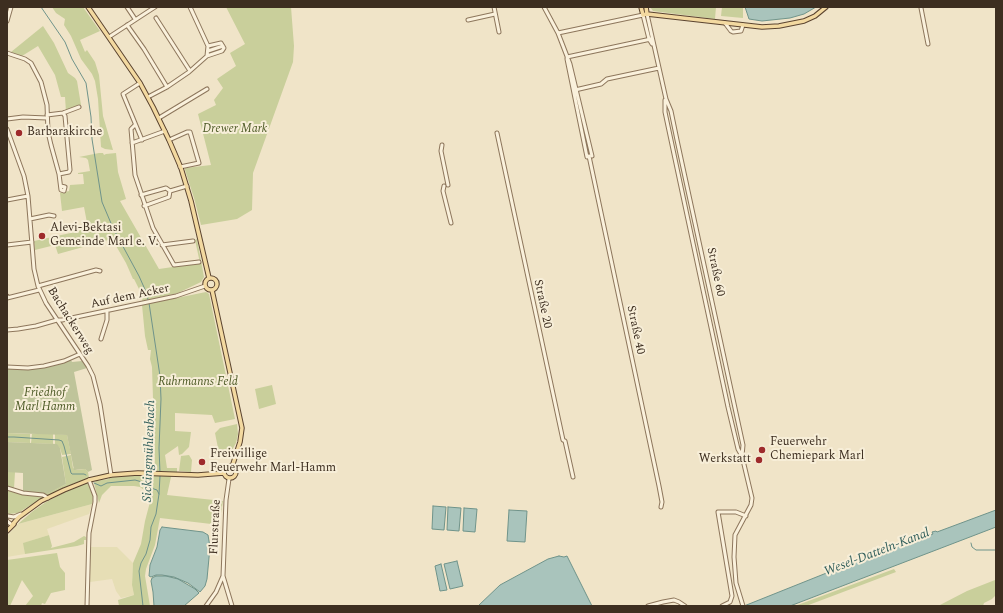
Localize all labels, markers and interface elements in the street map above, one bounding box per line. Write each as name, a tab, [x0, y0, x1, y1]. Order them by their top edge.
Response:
park label: Drewer Mark	[203, 123, 267, 137]
place label: Barbarakirche	[27, 126, 102, 140]
marker: Barbarakirche	[14, 128, 24, 138]
place label: Alevi-Bektasi Gemeinde Marl e. V.	[50, 222, 158, 250]
marker: Alevi-Bektasi Gemeinde Marl e. V.	[37, 231, 47, 241]
street label: Straße 60	[703, 246, 727, 298]
street label: Straße 20	[530, 278, 554, 330]
street label: Auf dem Acker	[89, 282, 171, 312]
street label: Bachackerweg	[44, 285, 96, 357]
street label: Straße 40	[623, 304, 647, 356]
park label: Ruhrmanns Feld	[158, 376, 238, 390]
park label: Friedhof Marl Hamm	[15, 387, 75, 415]
water label: Sickingmühlenbach	[140, 400, 160, 502]
place label: Feuerwehr Chemiepark Marl	[770, 436, 864, 464]
marker: Feuerwehr Chemiepark Marl	[757, 445, 767, 455]
place label: Freiwillige Feuerwehr Marl-Hamm	[210, 448, 336, 476]
place label: Werkstatt	[699, 453, 751, 467]
marker: Werkstatt	[754, 455, 764, 465]
marker: Freiwillige Feuerwehr Marl-Hamm	[197, 457, 207, 467]
street label: Flurstraße	[207, 499, 225, 555]
water label: Wesel-Datteln-Kanal	[822, 526, 932, 580]

